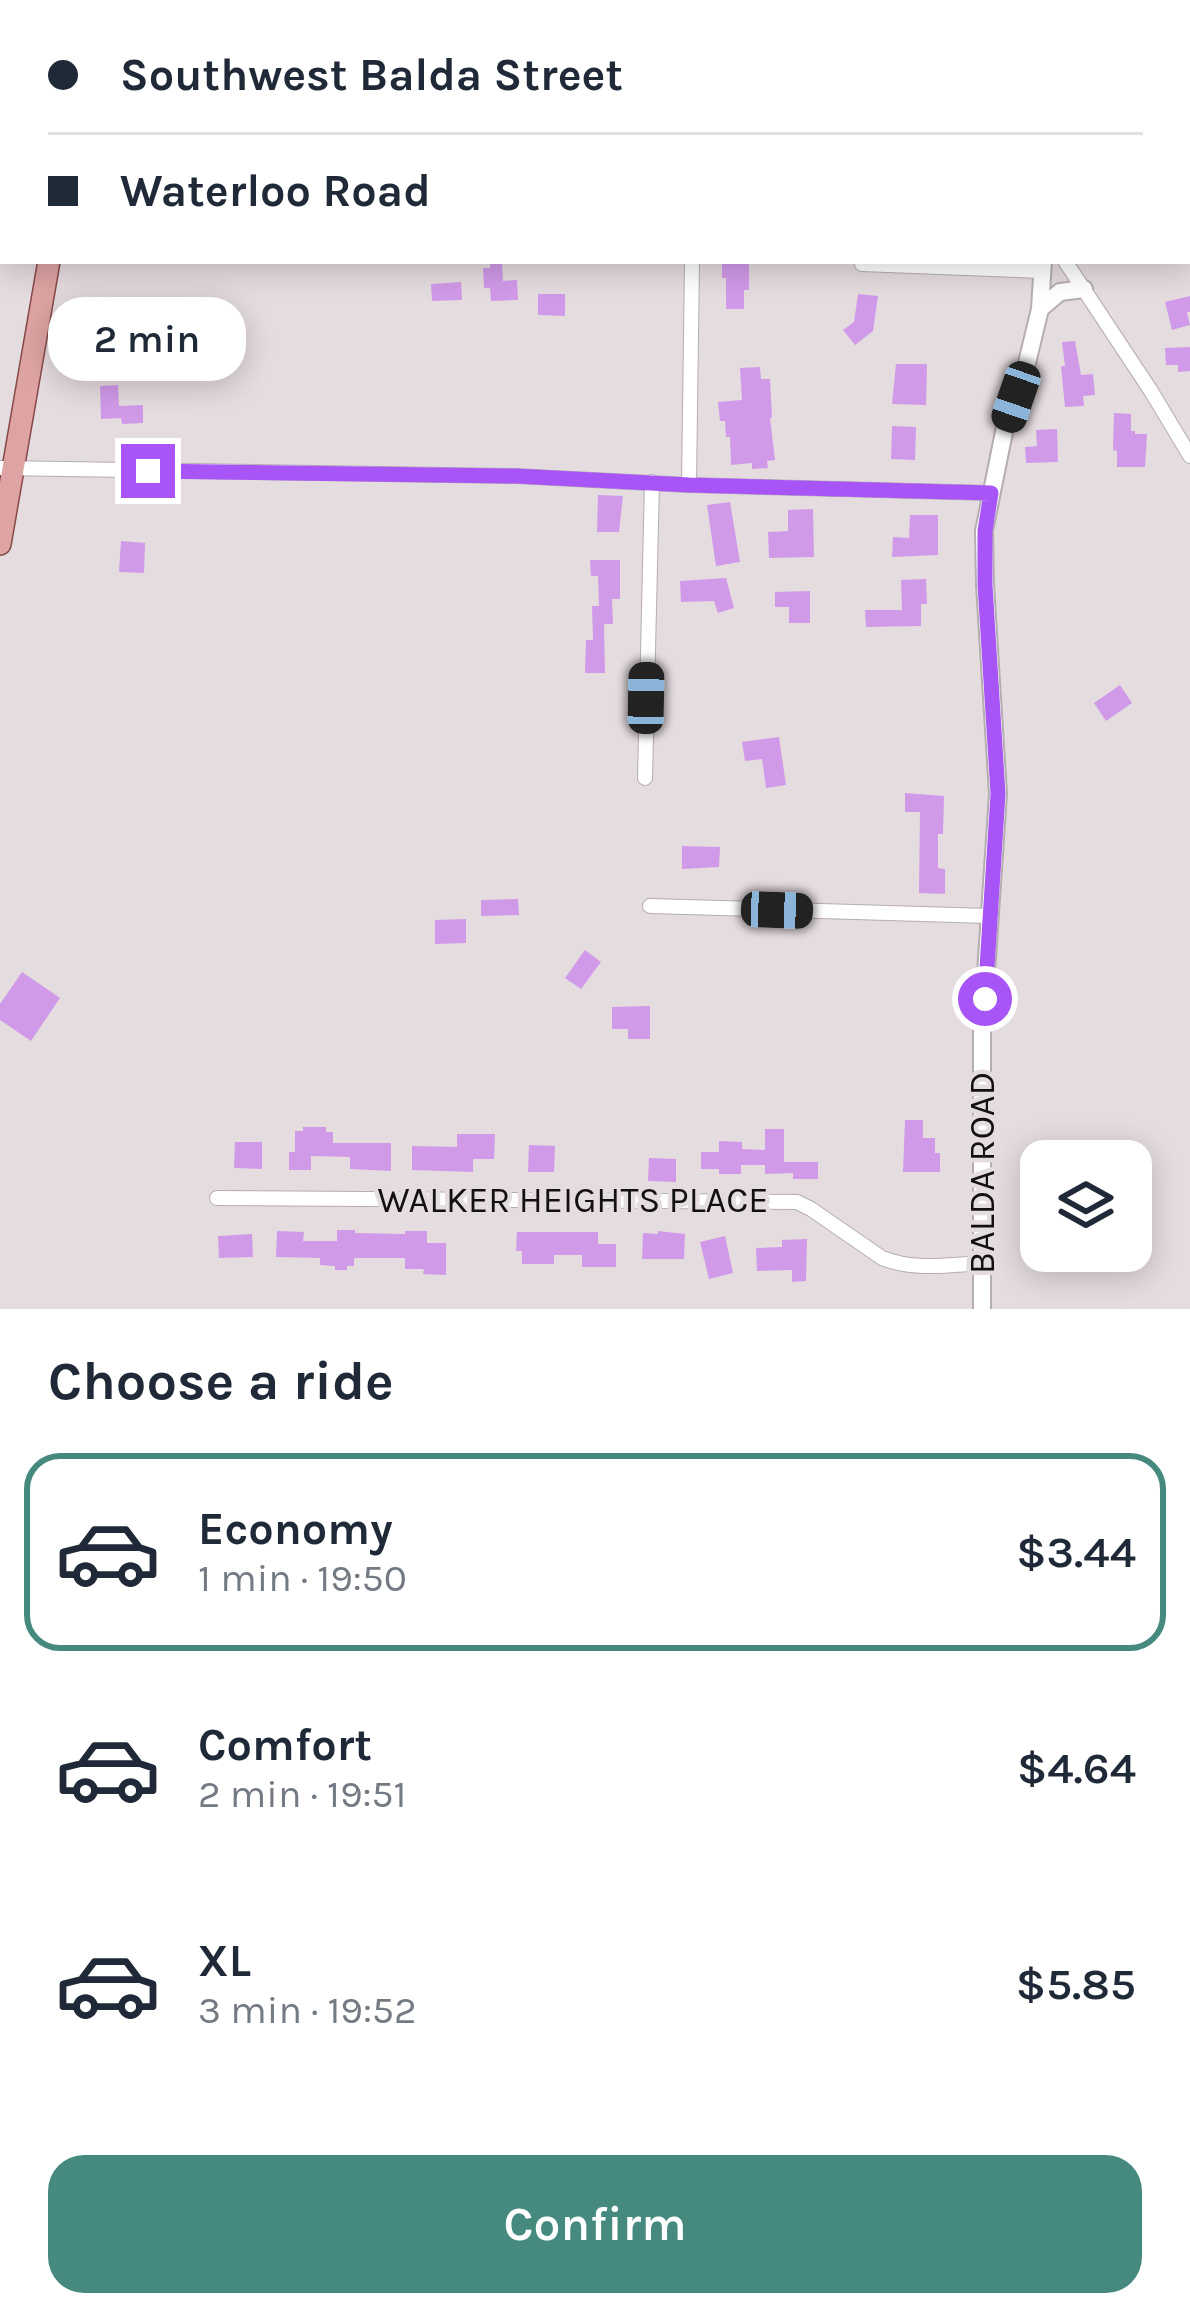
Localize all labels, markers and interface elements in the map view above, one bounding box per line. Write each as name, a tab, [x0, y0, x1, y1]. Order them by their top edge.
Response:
text: Southwest Balda Street	[120, 49, 623, 101]
text: Waterloo Road	[120, 165, 431, 217]
callout: 2 min	[49, 297, 247, 381]
text: 2 min	[94, 316, 200, 362]
car	[987, 357, 1045, 437]
route end	[121, 444, 175, 498]
car	[627, 662, 665, 734]
car	[740, 891, 814, 929]
route start	[958, 972, 1012, 1026]
street label: BALDA ROAD	[961, 1072, 1003, 1274]
map controls	[1020, 1140, 1152, 1272]
button: layers	[1020, 1140, 1152, 1272]
street label: WALKER HEIGHTS PLACE	[378, 1179, 768, 1221]
text: Choose a ride	[48, 1349, 394, 1413]
icon: car	[54, 1498, 162, 1606]
text: Economy	[198, 1503, 393, 1555]
text: $3.44	[1016, 1526, 1136, 1578]
text: 1 min · 19:50	[198, 1555, 407, 1601]
icon: car	[54, 1714, 162, 1822]
text: Comfort	[198, 1719, 372, 1771]
text: $4.64	[1017, 1742, 1136, 1794]
text: 2 min · 19:51	[198, 1771, 406, 1817]
icon: car	[54, 1930, 162, 2038]
text: XL	[198, 1935, 251, 1987]
text: $5.85	[1016, 1958, 1136, 2010]
text: 3 min · 19:52	[198, 1987, 417, 2033]
button: Confirm	[48, 2155, 1142, 2293]

